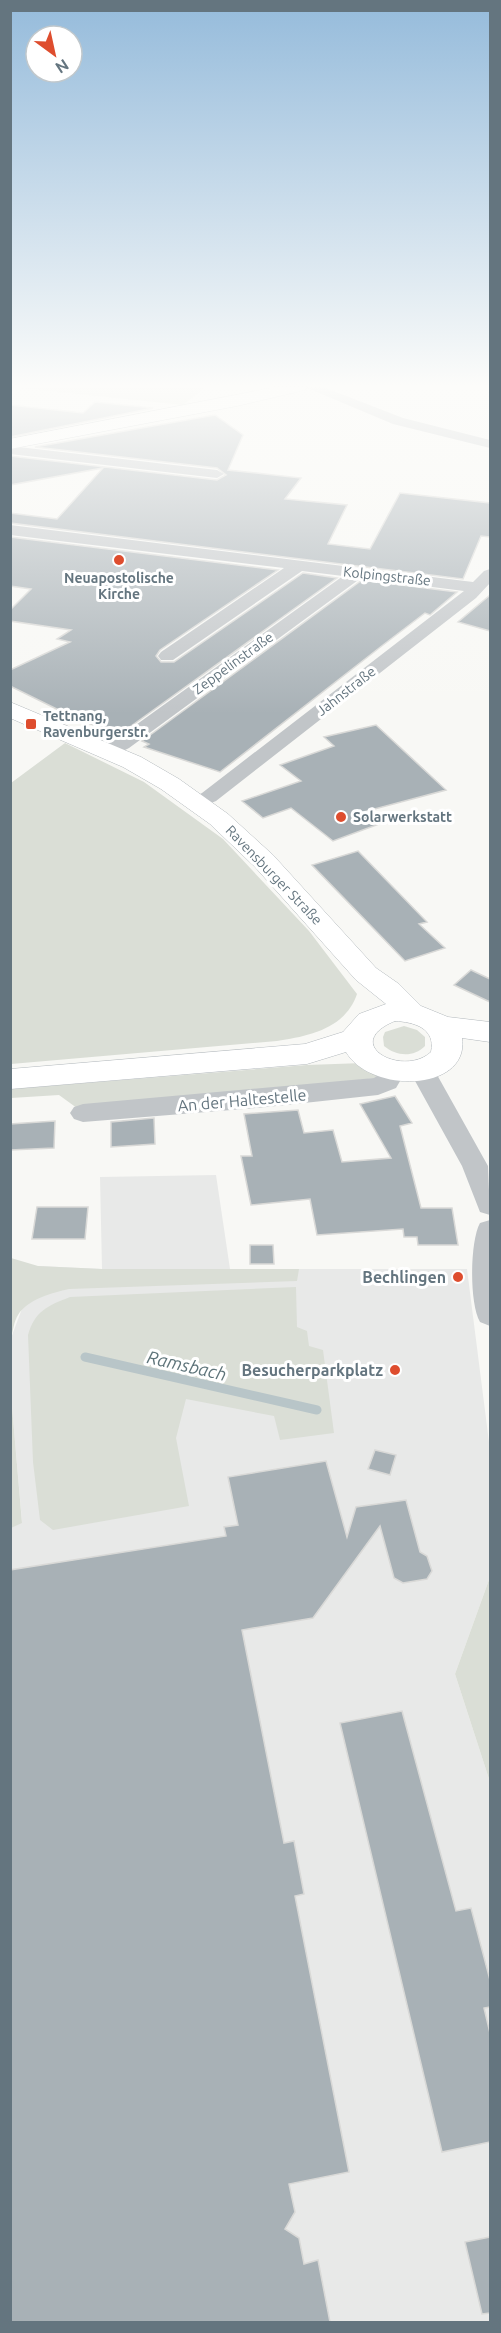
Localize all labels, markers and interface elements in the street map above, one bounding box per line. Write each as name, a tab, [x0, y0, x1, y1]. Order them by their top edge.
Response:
north arrow	[24, 24, 84, 84]
text: N	[52, 56, 72, 77]
marker: Neuapostolische Kirche	[112, 553, 126, 567]
street label: Kolpingstraße	[342, 563, 432, 589]
place label: Neuapostolische Kirche	[64, 570, 174, 602]
street label: Zeppelinstraße	[190, 629, 276, 697]
street label: Jahnstraße	[313, 663, 379, 719]
place label: Tettnang, Ravenburgerstr.	[43, 708, 148, 740]
marker: Tettnang, Ravenburgerstr.	[24, 717, 38, 731]
place label: Solarwerkstatt	[353, 809, 452, 825]
marker: Solarwerkstatt	[334, 810, 348, 824]
street label: Ravensburger Straße	[222, 822, 326, 928]
street label: An der Haltestelle	[177, 1085, 307, 1115]
place label: Bechlingen	[362, 1268, 446, 1286]
marker: Bechlingen	[451, 1270, 465, 1284]
water label: Ramsbach	[145, 1346, 229, 1384]
place label: Besucherparkplatz	[241, 1361, 383, 1379]
marker: Besucherparkplatz	[388, 1363, 402, 1377]

